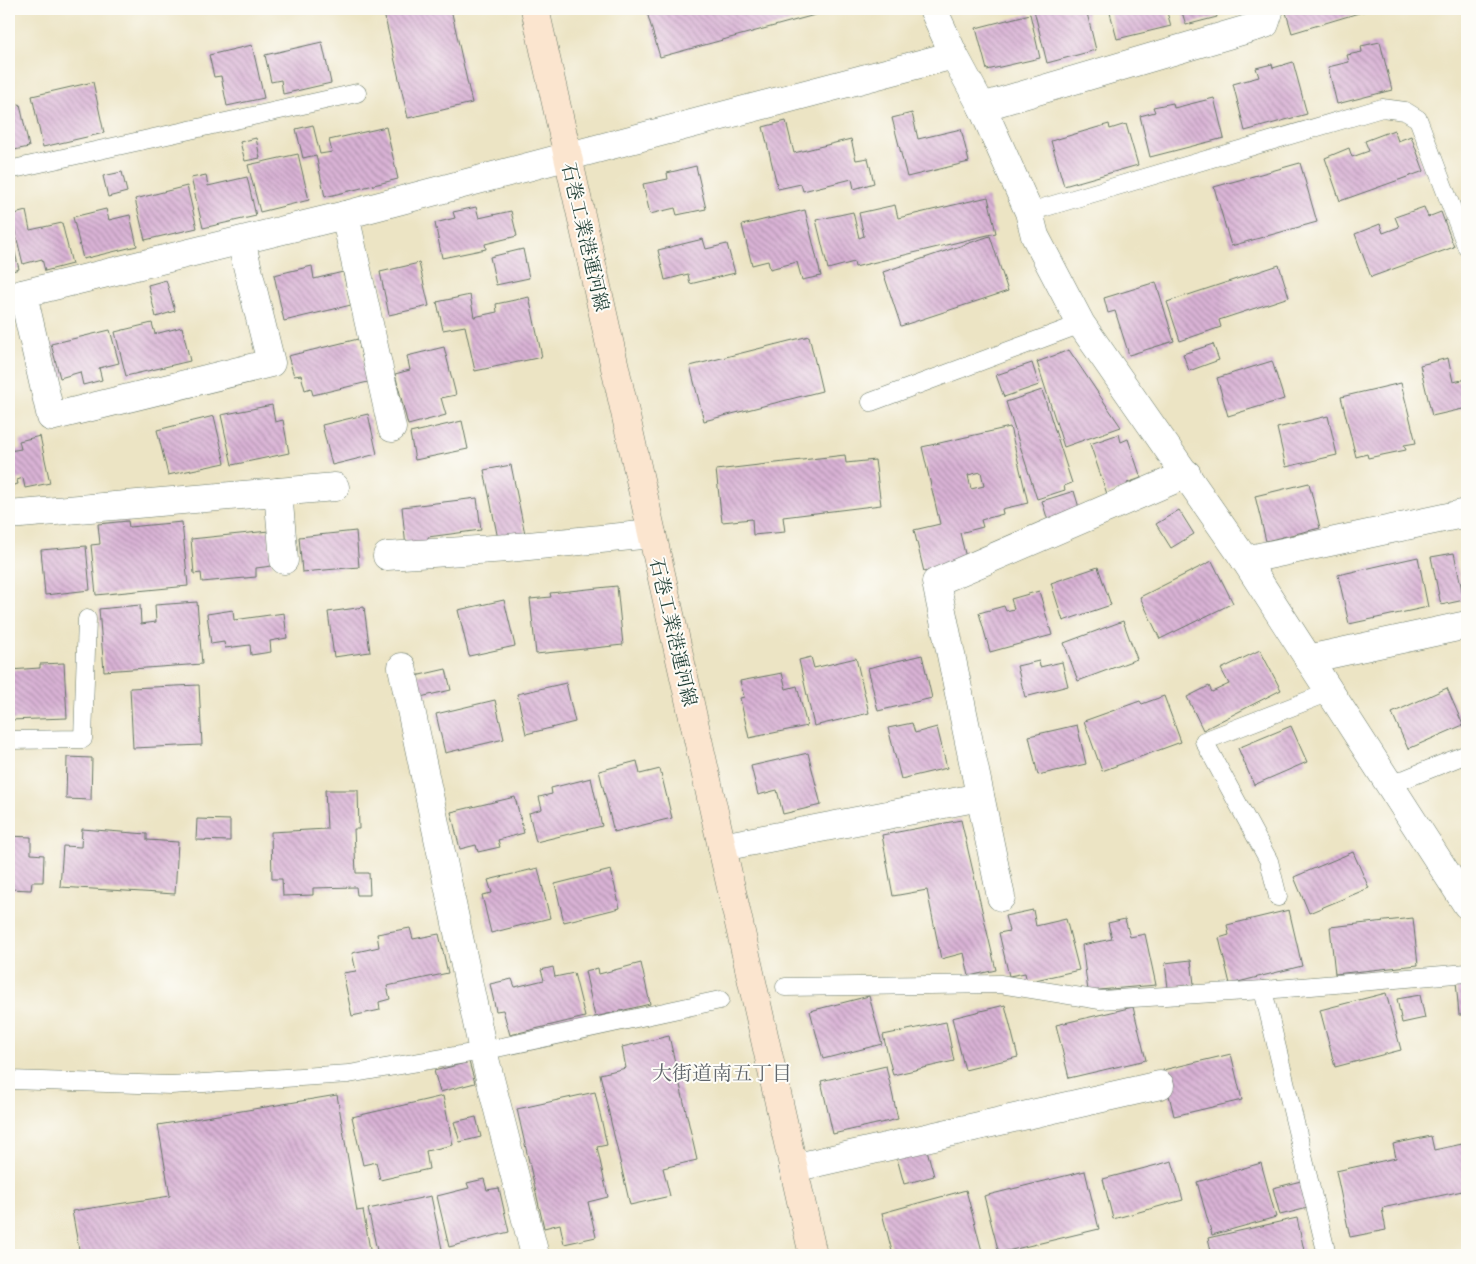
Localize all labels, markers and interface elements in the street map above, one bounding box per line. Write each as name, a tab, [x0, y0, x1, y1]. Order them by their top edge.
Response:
street label: 石巻工業港運河線	[555, 160, 617, 314]
street label: 石巻工業港運河線	[643, 555, 705, 709]
district label: 大街道南五丁目	[652, 1058, 792, 1087]

